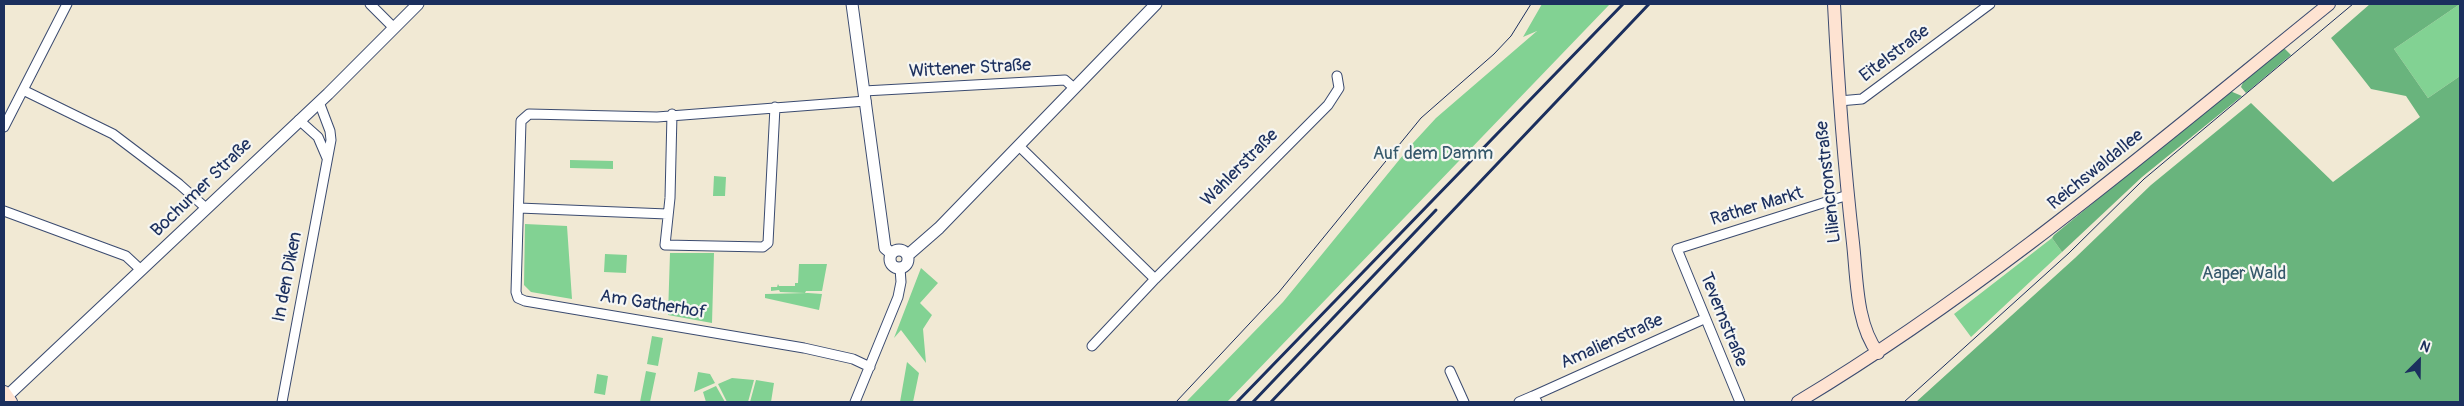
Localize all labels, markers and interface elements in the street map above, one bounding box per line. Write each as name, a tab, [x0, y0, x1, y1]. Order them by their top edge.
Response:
street label: Eitelstraße	[1856, 21, 1934, 87]
street label: Wittener Straße	[908, 55, 1032, 83]
street label: Liliencronstraße	[1812, 120, 1846, 244]
street label: Wahlerstraße	[1197, 125, 1283, 211]
street label: Reichswaldallee	[2044, 125, 2148, 215]
street label: Bochumer Straße	[147, 134, 257, 242]
park label: Auf dem Damm	[1373, 143, 1493, 165]
street label: Rather Markt	[1708, 183, 1806, 231]
street label: In den Diken	[269, 230, 307, 324]
park label: Aaper Wald	[2202, 263, 2286, 285]
street label: Tevernstraße	[1694, 270, 1752, 370]
street label: Am Gatherhof	[598, 286, 708, 324]
street label: Amalienstraße	[1557, 310, 1667, 374]
north arrow	[2394, 336, 2444, 386]
text: N	[2417, 337, 2433, 356]

